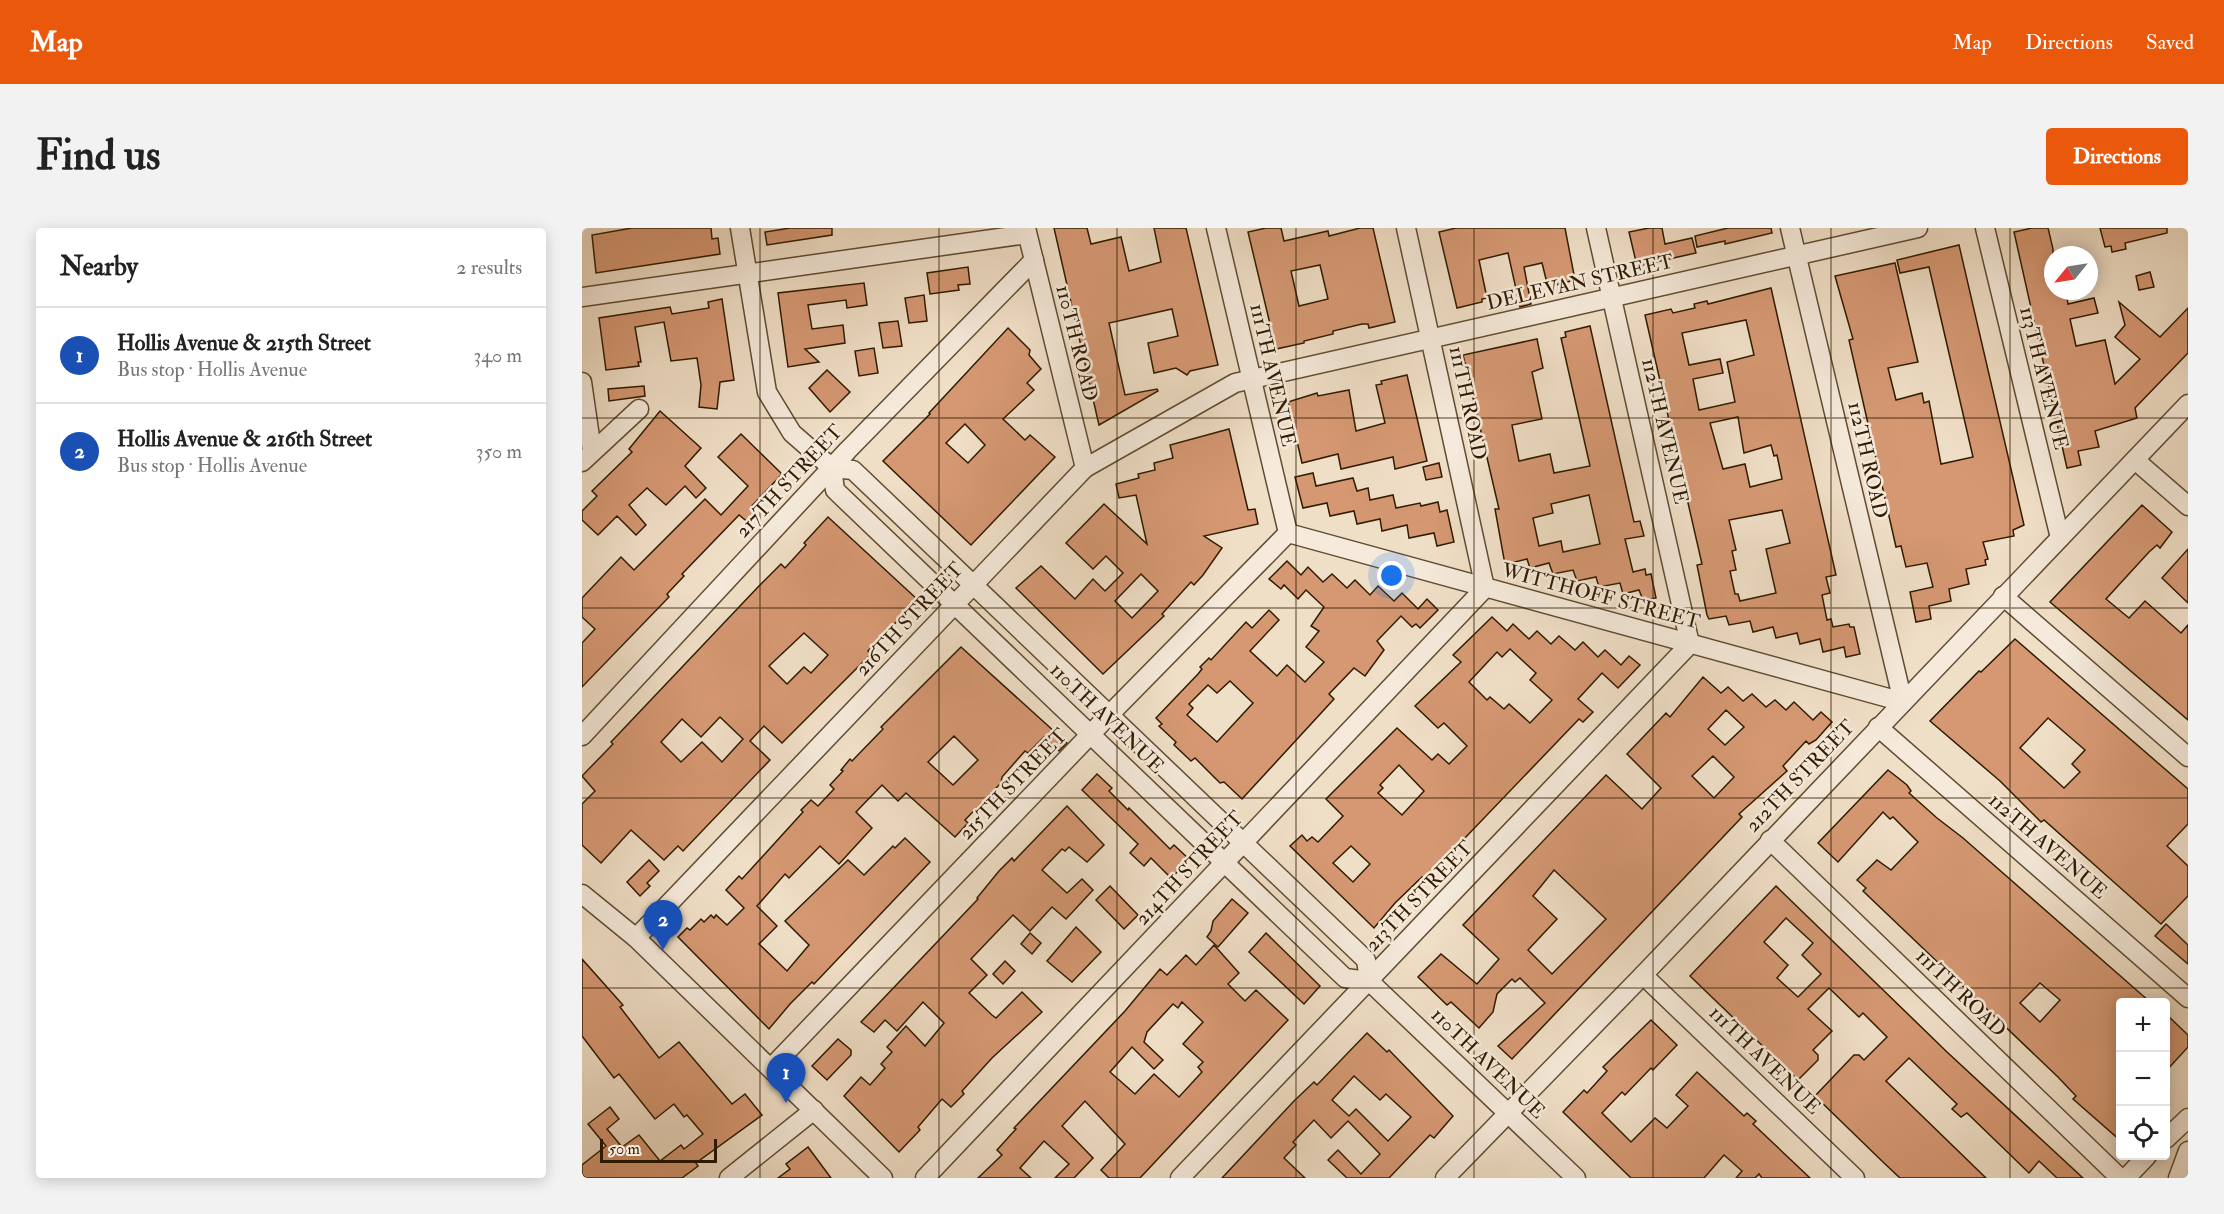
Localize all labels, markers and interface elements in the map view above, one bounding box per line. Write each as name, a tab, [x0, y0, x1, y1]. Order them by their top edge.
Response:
text: Map	[30, 25, 83, 60]
text: Map	[1952, 29, 1992, 56]
text: Directions	[2025, 29, 2113, 56]
text: Saved	[2146, 29, 2194, 56]
button: Directions	[2046, 128, 2188, 185]
text: Find us	[36, 130, 160, 182]
north arrow	[2044, 246, 2098, 300]
street label: DELEVAN STREET	[1484, 248, 1676, 316]
text: Nearby	[60, 251, 138, 283]
text: 2 results	[456, 255, 522, 280]
street label: 110TH ROAD	[1050, 282, 1104, 404]
street label: 111TH AVENUE	[1244, 301, 1302, 449]
street label: 113TH AVENUE	[2014, 304, 2074, 452]
text: Hollis Avenue & 215th Street	[117, 329, 371, 357]
text: 1	[76, 343, 83, 368]
text: 340 m	[474, 343, 522, 368]
street label: 111TH ROAD	[1444, 344, 1492, 462]
street label: 112TH AVENUE	[1636, 356, 1694, 506]
text: Bus stop · Hollis Avenue	[117, 357, 307, 382]
street label: 112TH ROAD	[1842, 399, 1894, 521]
street label: 217TH STREET	[730, 419, 848, 543]
text: Hollis Avenue & 216th Street	[117, 425, 372, 453]
text: 2	[74, 439, 85, 464]
text: 350 m	[476, 439, 522, 464]
text: Bus stop · Hollis Avenue	[117, 453, 307, 478]
street label: 216TH STREET	[850, 557, 968, 681]
street label: WITTHOFF STREET	[1498, 557, 1703, 635]
your location	[1377, 561, 1406, 590]
street label: 110TH AVENUE	[1045, 657, 1169, 779]
street label: 212TH STREET	[1740, 714, 1860, 837]
street label: 215TH STREET	[953, 723, 1073, 845]
street label: 112TH AVENUE	[1984, 788, 2112, 904]
street label: 214TH STREET	[1130, 805, 1249, 930]
street label: 213TH STREET	[1360, 835, 1478, 957]
pin: 2	[644, 900, 682, 950]
street label: 111TH ROAD	[1911, 944, 2011, 1042]
map controls	[2116, 998, 2170, 1160]
button: +	[2116, 998, 2170, 1052]
street label: 111TH AVENUE	[1704, 1000, 1826, 1120]
street label: 110TH AVENUE	[1426, 1002, 1550, 1124]
button: −	[2116, 1052, 2170, 1106]
pin: 1	[766, 1054, 806, 1103]
button: locate	[2116, 1106, 2170, 1160]
scale bar	[600, 1136, 717, 1164]
text: 50 m	[609, 1139, 640, 1159]

